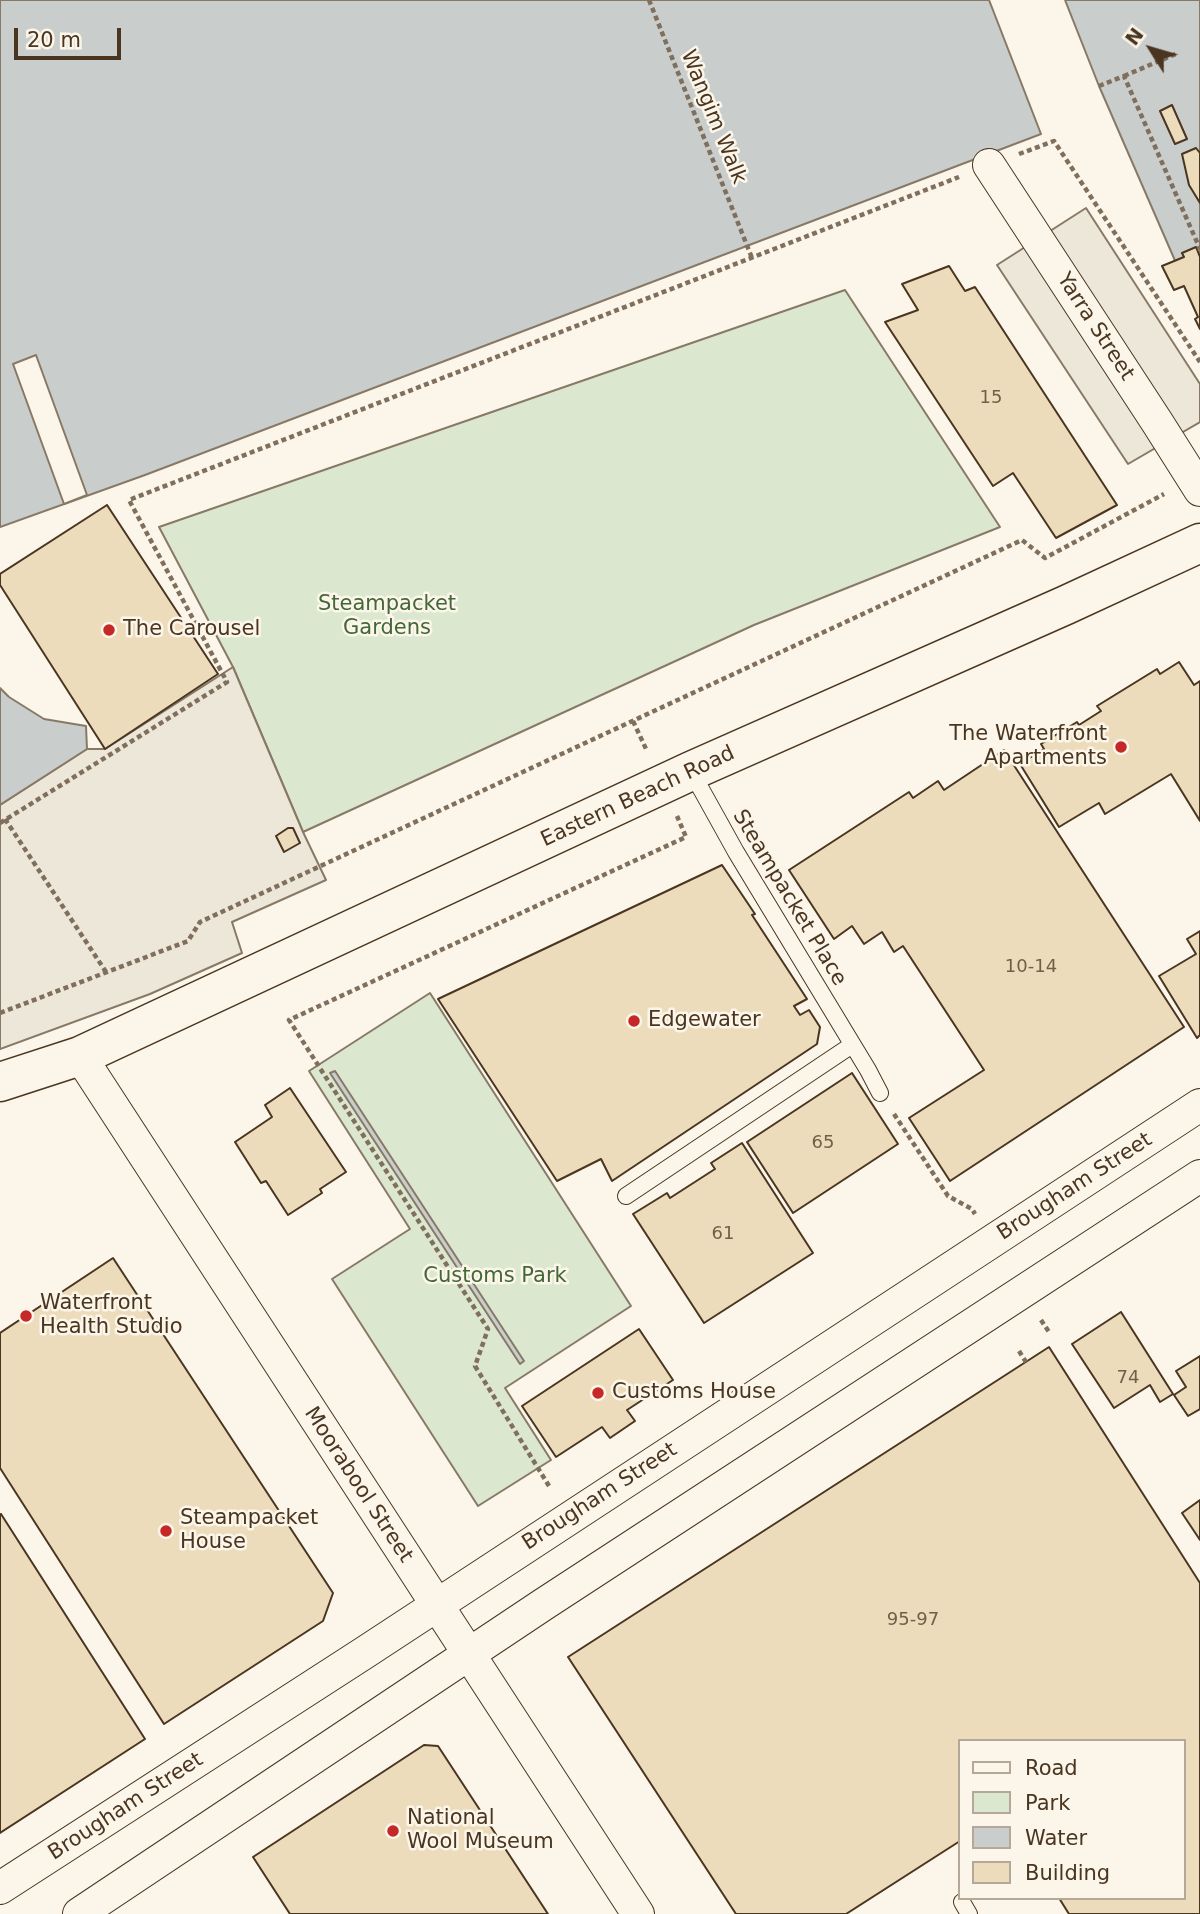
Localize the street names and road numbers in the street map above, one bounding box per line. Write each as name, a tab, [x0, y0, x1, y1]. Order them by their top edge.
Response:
street label: Wangim Walk	[675, 46, 751, 188]
street label: Yarra Street	[1051, 269, 1139, 385]
street label: Eastern Beach Road	[537, 741, 739, 853]
street label: Steampacket Place	[727, 806, 851, 990]
street label: Brougham Street	[993, 1128, 1157, 1246]
street label: Moorabool Street	[298, 1402, 418, 1568]
street label: Brougham Street	[518, 1438, 682, 1556]
street label: Brougham Street	[44, 1748, 208, 1866]

